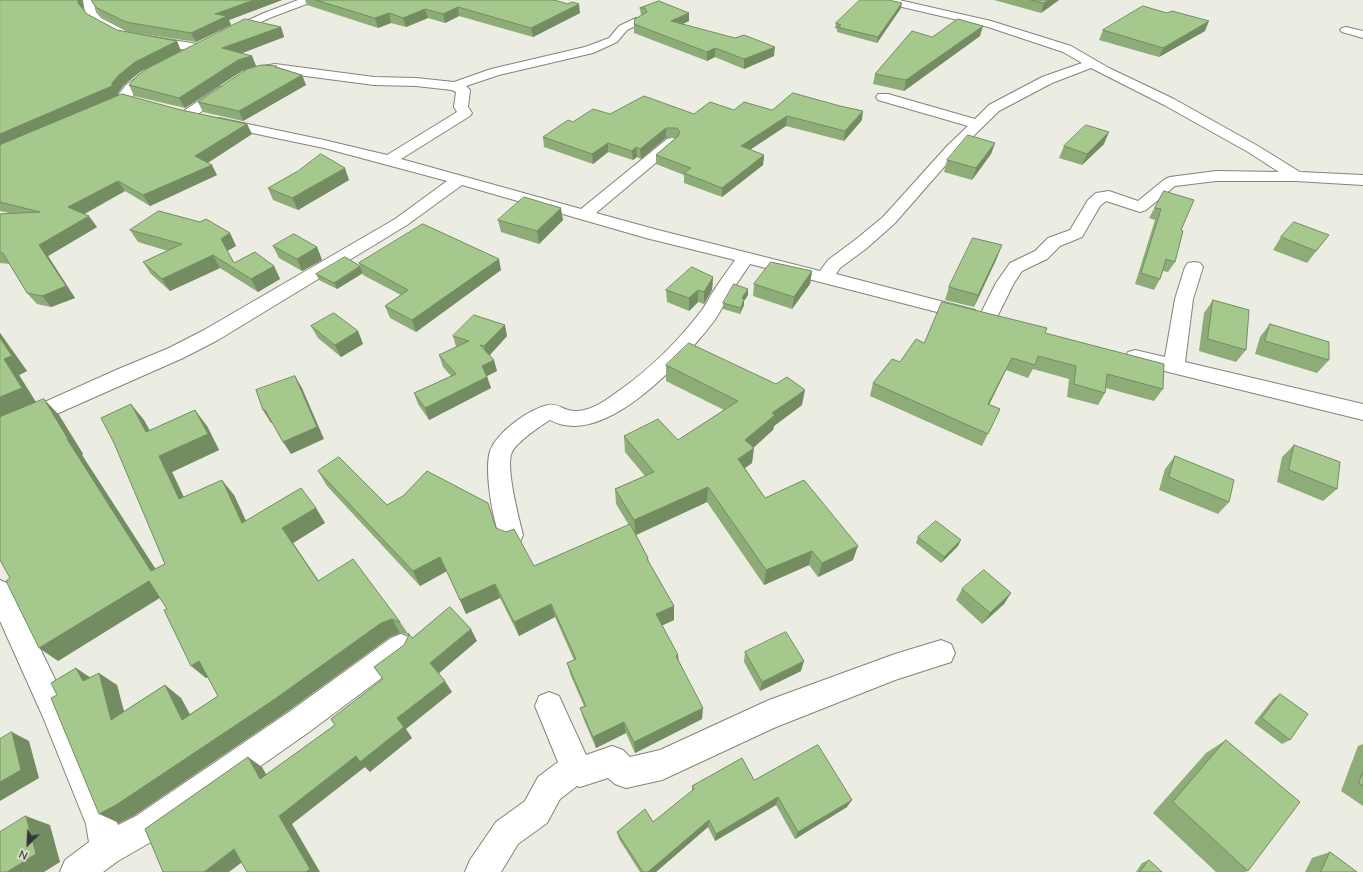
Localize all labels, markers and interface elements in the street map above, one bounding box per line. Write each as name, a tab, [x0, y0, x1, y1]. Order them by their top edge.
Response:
north arrow	[8, 824, 48, 864]
text: N	[16, 847, 30, 863]

